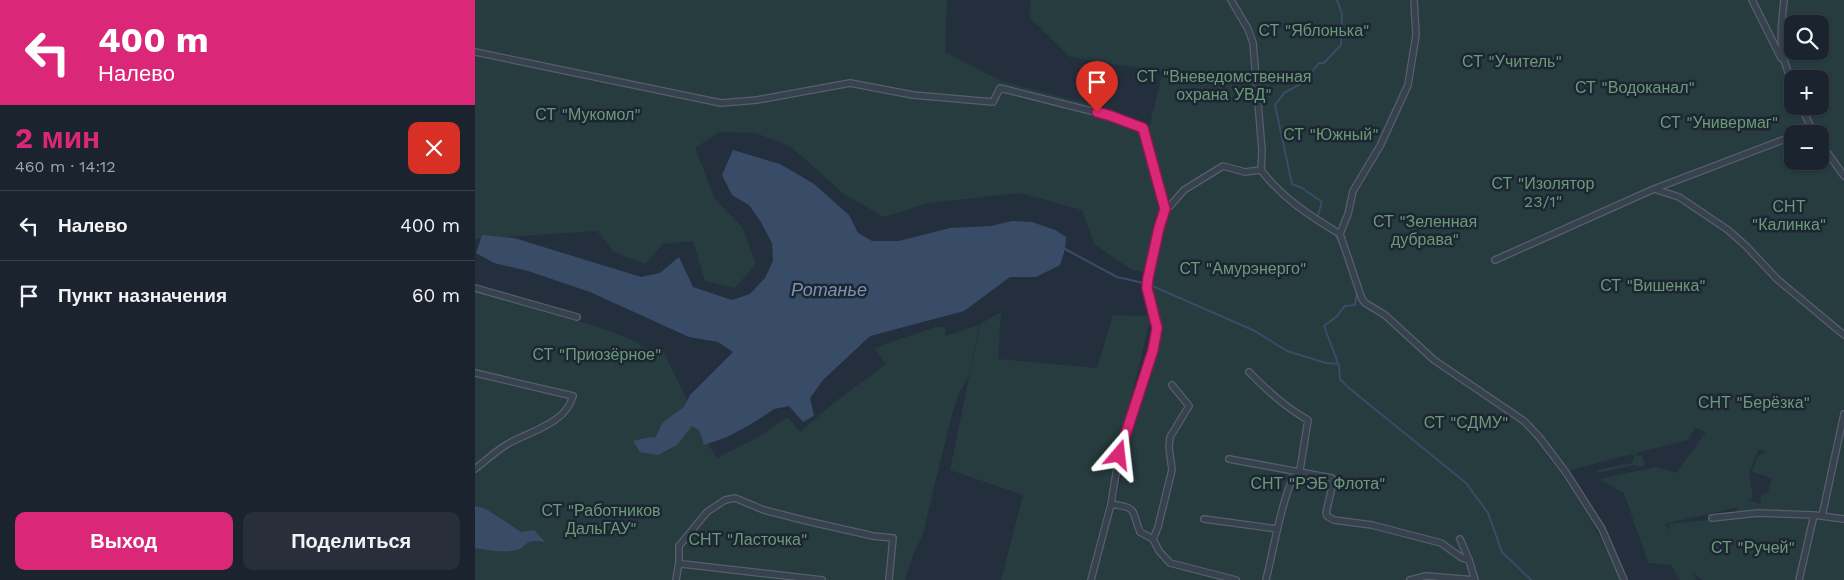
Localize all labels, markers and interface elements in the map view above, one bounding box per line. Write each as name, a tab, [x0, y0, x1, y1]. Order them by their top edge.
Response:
map controls	[1784, 15, 1829, 170]
button: search	[1784, 15, 1829, 60]
text: 400 m	[98, 19, 209, 61]
icon: left	[15, 20, 80, 85]
park label: СТ "Яблонька"	[1259, 21, 1370, 40]
park label: СТ "Учитель"	[1462, 52, 1562, 71]
text: Налево	[98, 61, 175, 86]
pin	[1076, 61, 1118, 112]
park label: СТ "Вневедомственная охрана УВД"	[1137, 67, 1312, 104]
icon: arrive	[1083, 68, 1111, 96]
button: +	[1784, 70, 1829, 115]
park label: СТ "Водоканал"	[1575, 78, 1695, 97]
park label: СТ "Мукомол"	[535, 105, 641, 124]
park label: СТ "Универмаг"	[1660, 113, 1778, 132]
text: 2 мин	[15, 120, 100, 155]
button: close	[408, 122, 460, 174]
park label: СТ "Южный"	[1283, 125, 1379, 144]
button: −	[1784, 125, 1829, 170]
text: 460 m · 14:12	[15, 157, 116, 176]
park label: СТ "Изолятор 23/1"	[1492, 174, 1595, 211]
park label: СНТ "Калинка"	[1752, 197, 1826, 234]
icon: left	[15, 212, 43, 240]
park label: СТ "Зеленная дубрава"	[1373, 212, 1477, 249]
text: Налево	[58, 214, 128, 237]
text: 400 m	[400, 214, 460, 237]
park label: СТ "Амурэнерго"	[1180, 259, 1306, 278]
park label: СТ "Вишенка"	[1600, 276, 1706, 295]
water label: Ротанье	[791, 279, 867, 300]
icon: arrive	[15, 282, 43, 310]
text: Пункт назначения	[58, 284, 227, 307]
text: 60 m	[412, 284, 460, 307]
park label: СТ "Приозёрное"	[533, 345, 661, 364]
park label: СНТ "Берёзка"	[1698, 393, 1810, 412]
park label: СТ "СДМУ"	[1424, 413, 1508, 432]
position arrow	[1092, 428, 1144, 480]
park label: СНТ "РЭБ Флота"	[1250, 474, 1386, 493]
park label: СТ "Работников ДальГАУ"	[541, 501, 661, 538]
button: Выход	[15, 512, 233, 570]
button: Поделиться	[243, 512, 460, 570]
park label: СНТ "Ласточка"	[689, 530, 807, 549]
park label: СТ "Ручей"	[1711, 538, 1795, 557]

